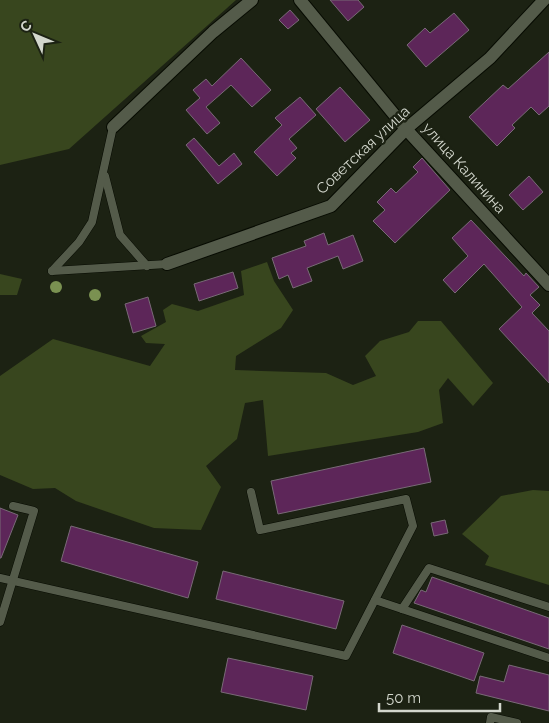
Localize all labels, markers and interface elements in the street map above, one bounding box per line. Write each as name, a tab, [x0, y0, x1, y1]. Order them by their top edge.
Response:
north arrow	[10, 10, 60, 60]
text: С	[17, 17, 35, 35]
street label: Советская улица	[313, 102, 413, 198]
street label: улица Калинина	[419, 119, 509, 217]
scale bar	[379, 680, 500, 712]
text: 50 m	[386, 689, 421, 707]

